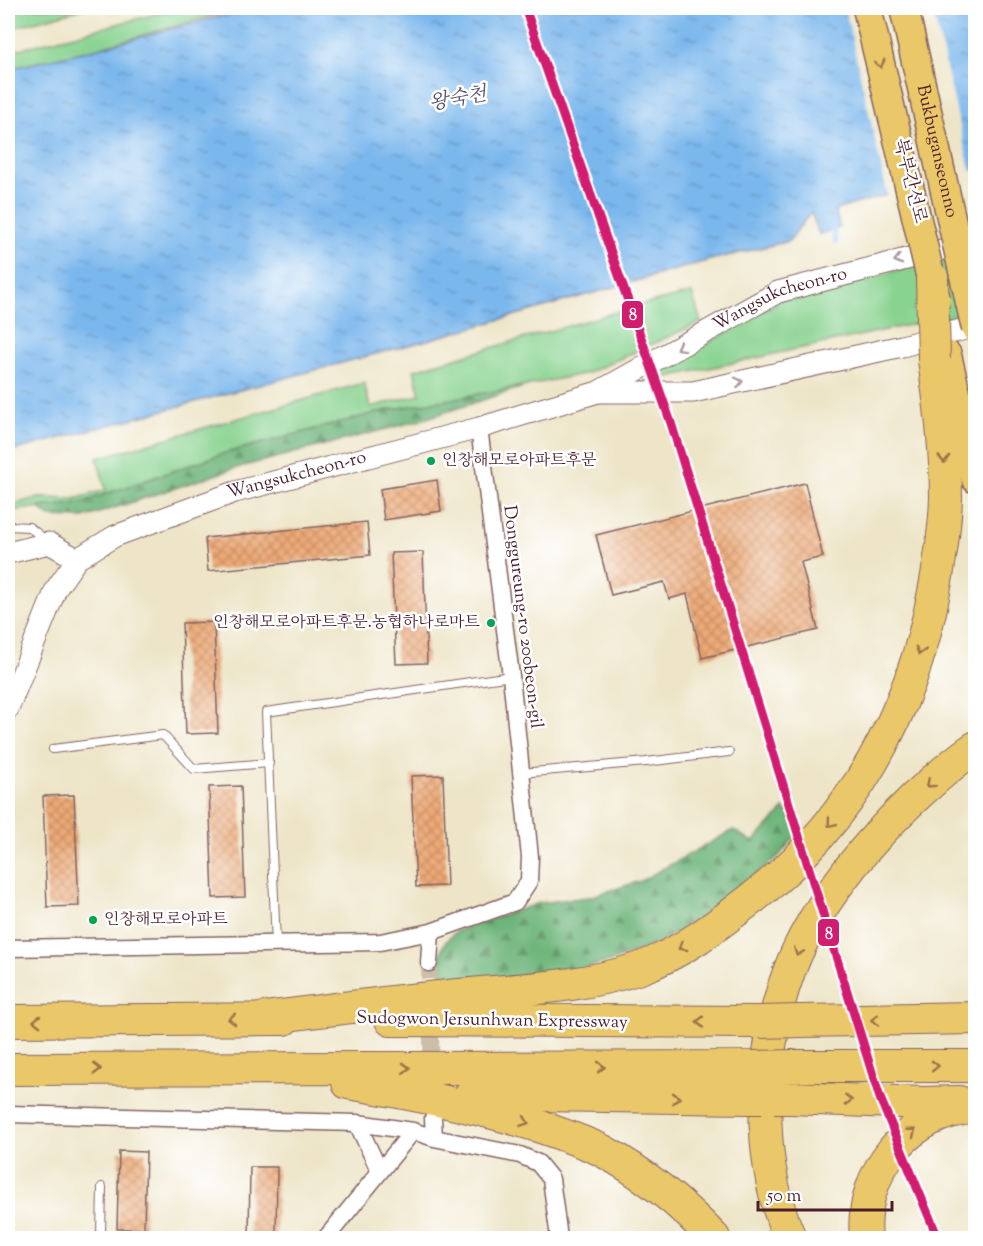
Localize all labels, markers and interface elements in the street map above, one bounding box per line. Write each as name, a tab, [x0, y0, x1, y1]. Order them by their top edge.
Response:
one-way arrow	[873, 59, 886, 69]
water label: 왕숙천	[427, 80, 491, 119]
street label: Bukbuganseonno	[909, 82, 964, 221]
street label: 북부간선로	[886, 136, 932, 226]
one-way arrow	[893, 253, 903, 266]
street label: Wangsukcheon-ro	[709, 262, 850, 338]
line badge: 8	[621, 300, 644, 329]
text: 8	[629, 305, 637, 328]
one-way arrow	[676, 340, 686, 351]
one-way arrow	[734, 376, 744, 389]
street label: Wangsukcheon-ro	[224, 445, 370, 507]
place label: 인창해모로아파트후문	[442, 450, 597, 473]
one-way arrow	[938, 454, 951, 463]
marker: 인창해모로아파트후문	[425, 455, 437, 467]
street label: Donggureung-ro 200beon-gil	[495, 504, 549, 730]
place label: 인창해모로아파트후문.농협하나로마트	[213, 612, 481, 635]
marker: 인창해모로아파트후문.농협하나로마트	[485, 617, 497, 629]
one-way arrow	[915, 645, 927, 656]
one-way arrow	[926, 777, 937, 788]
one-way arrow	[827, 816, 838, 827]
place label: 인창해모로아파트	[104, 909, 228, 932]
marker: 인창해모로아파트	[87, 914, 99, 926]
line badge: 8	[817, 918, 840, 947]
text: 8	[825, 924, 833, 947]
one-way arrow	[678, 940, 688, 951]
one-way arrow	[793, 946, 805, 957]
street label: Sudogwon Je1sunhwan Expressway	[356, 1006, 628, 1036]
one-way arrow	[228, 1013, 237, 1025]
one-way arrow	[871, 1014, 880, 1027]
one-way arrow	[33, 1015, 42, 1027]
one-way arrow	[696, 1016, 705, 1028]
one-way arrow	[931, 1060, 940, 1073]
one-way arrow	[597, 1061, 606, 1073]
one-way arrow	[402, 1062, 411, 1074]
one-way arrow	[92, 1063, 101, 1075]
one-way arrow	[671, 1092, 680, 1104]
one-way arrow	[843, 1094, 852, 1107]
one-way arrow	[519, 1115, 530, 1127]
one-way arrow	[905, 1128, 916, 1139]
scale bar	[758, 1174, 892, 1212]
text: 50 m	[766, 1184, 802, 1210]

